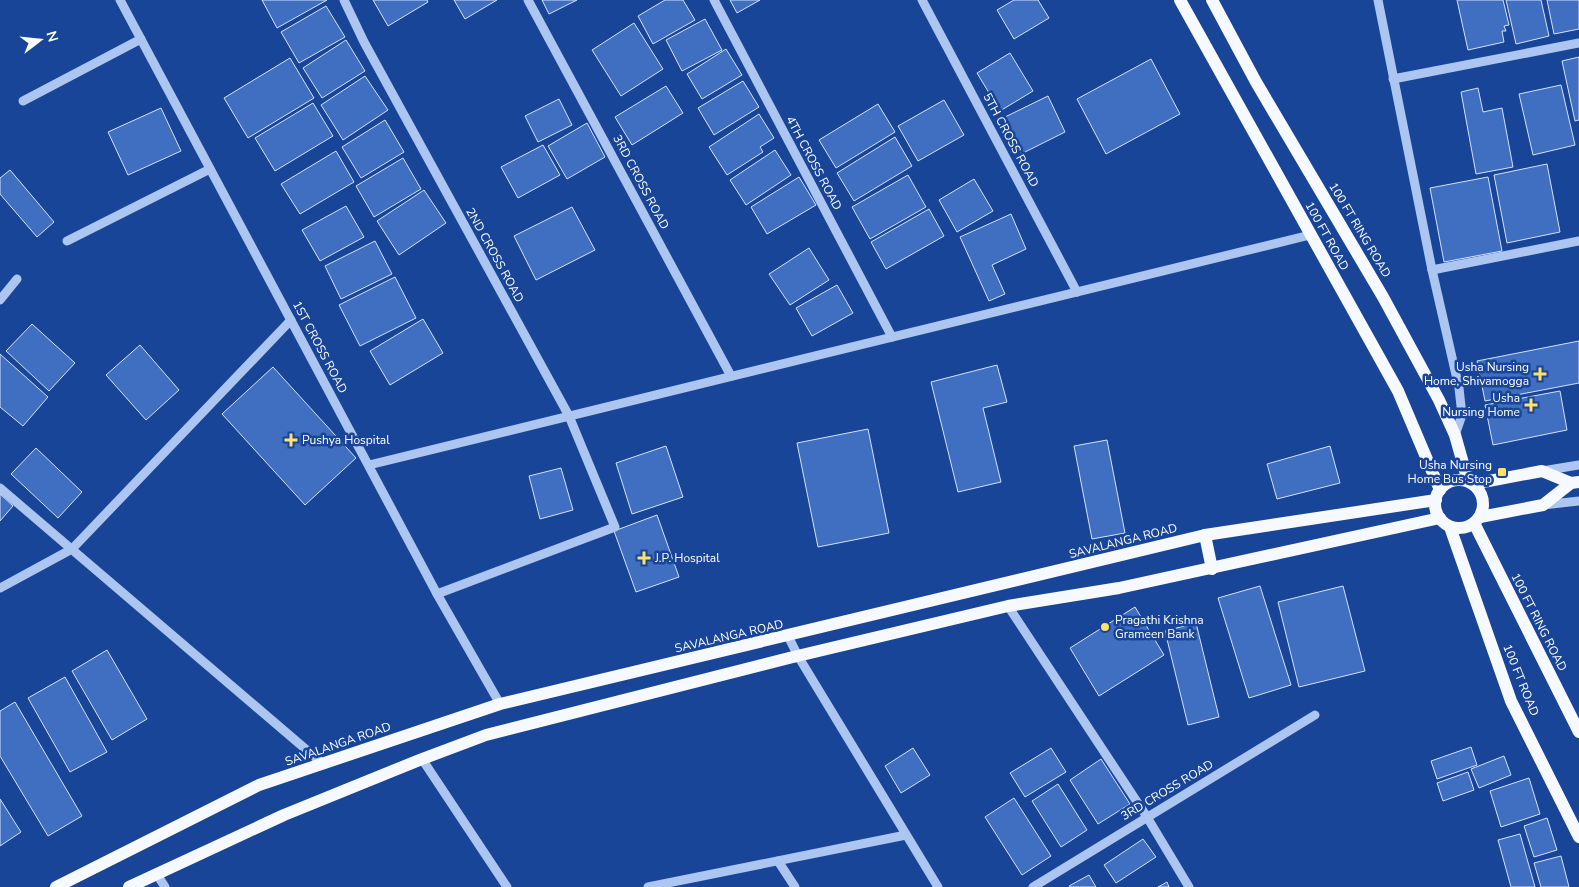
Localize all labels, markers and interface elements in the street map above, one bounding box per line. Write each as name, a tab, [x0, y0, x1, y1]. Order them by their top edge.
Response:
north arrow	[15, 15, 65, 65]
text: N	[41, 29, 63, 44]
street label: 5TH CROSS ROAD	[979, 90, 1043, 190]
street label: 4TH CROSS ROAD	[782, 113, 846, 213]
street label: 3RD CROSS ROAD	[609, 132, 673, 232]
street label: 100 FT RING ROAD	[1325, 180, 1395, 280]
street label: 100 FT ROAD	[1302, 199, 1353, 273]
street label: 2ND CROSS ROAD	[462, 205, 528, 305]
street label: 1ST CROSS ROAD	[289, 298, 351, 396]
place label: Usha Nursing Home, Shivamogga	[1424, 359, 1529, 389]
marker: Usha Nursing Home, Shivamogga	[1533, 367, 1547, 381]
place label: Usha Nursing Home	[1442, 390, 1520, 420]
marker: Usha Nursing Home	[1524, 398, 1538, 412]
place label: Pushya Hospital	[302, 432, 390, 448]
marker: Pushya Hospital	[284, 433, 298, 447]
place label: Usha Nursing Home Bus Stop	[1408, 457, 1492, 487]
marker: Usha Nursing Home Bus Stop	[1496, 466, 1508, 478]
street label: SAVALANGA ROAD	[1067, 520, 1179, 562]
place label: J.P. Hospital	[654, 550, 720, 566]
marker: J.P. Hospital	[637, 551, 651, 565]
street label: 100 FT RING ROAD	[1507, 570, 1571, 674]
place label: Pragathi Krishna Grameen Bank	[1115, 612, 1204, 642]
street label: SAVALANGA ROAD	[673, 616, 785, 656]
marker: Pragathi Krishna Grameen Bank	[1099, 621, 1111, 633]
street label: 100 FT ROAD	[1499, 642, 1543, 718]
street label: SAVALANGA ROAD	[283, 718, 393, 770]
street label: 3RD CROSS ROAD	[1118, 756, 1216, 824]

